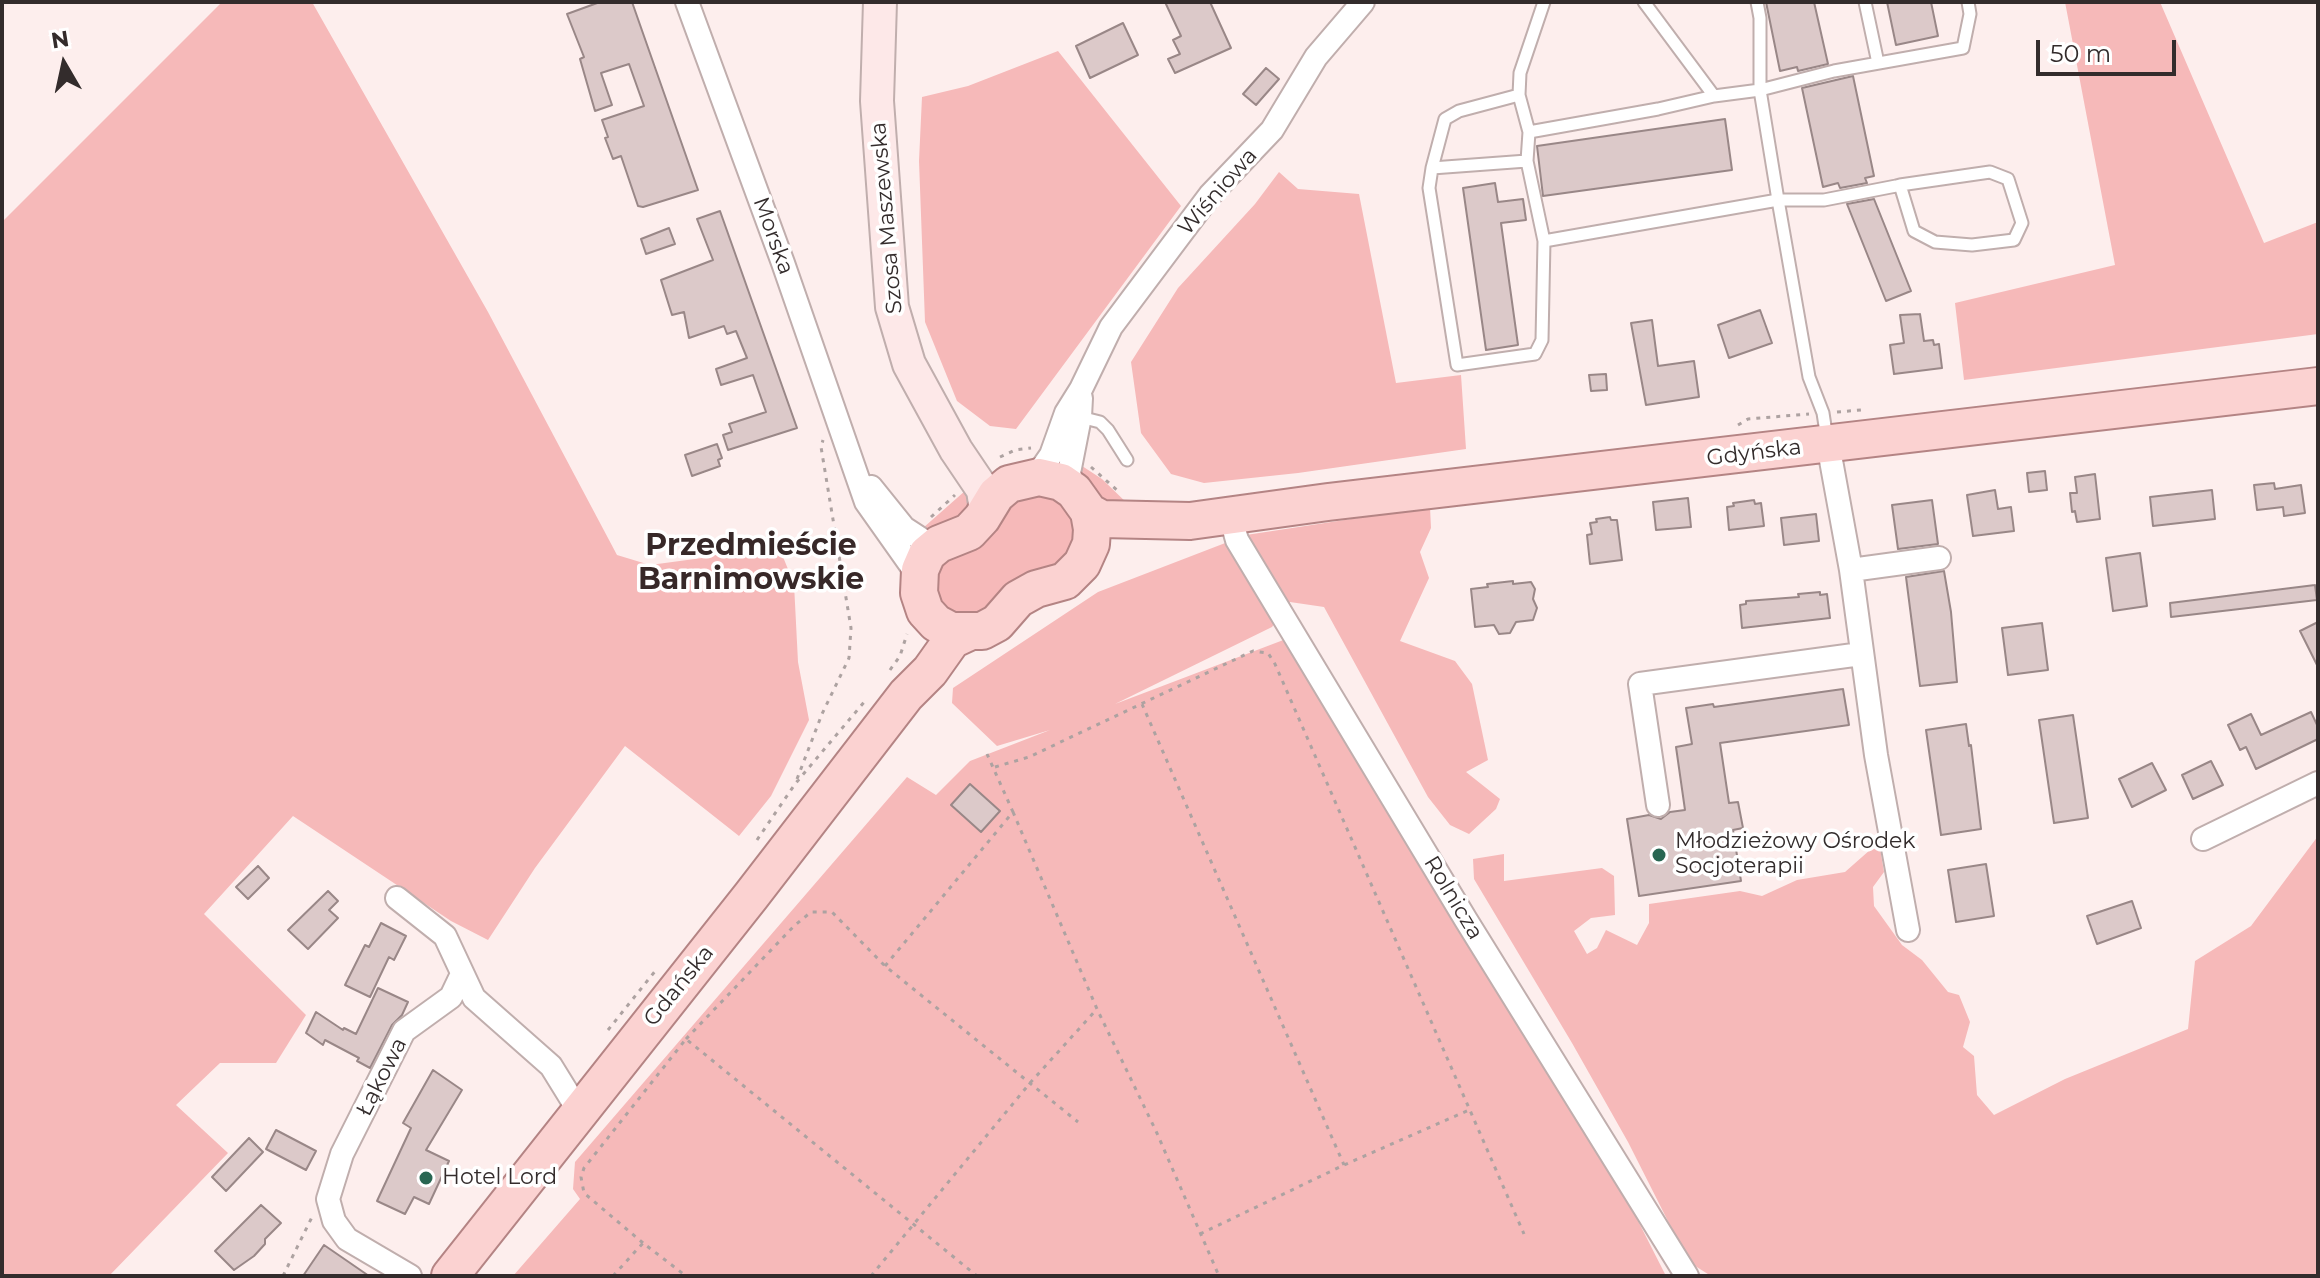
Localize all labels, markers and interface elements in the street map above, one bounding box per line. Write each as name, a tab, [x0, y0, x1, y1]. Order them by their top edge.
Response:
north arrow	[24, 24, 104, 104]
scale bar	[2040, 24, 2180, 74]
text: N	[49, 25, 71, 55]
text: 50 m	[2050, 39, 2111, 68]
street label: Szosa Maszewska	[865, 121, 909, 315]
street label: Wiśniowa	[1173, 143, 1263, 241]
street label: Morska	[747, 194, 799, 278]
street label: Gdyńska	[1705, 434, 1803, 472]
district label: Przedmieście Barnimowskie	[638, 528, 864, 598]
place label: Młodzieżowy Ośrodek Socjoterapii	[1675, 829, 1915, 880]
marker: Młodzieżowy Ośrodek Socjoterapii	[1650, 846, 1668, 864]
street label: Rolnicza	[1418, 851, 1488, 945]
street label: Gdańska	[638, 940, 720, 1032]
street label: Łąkowa	[351, 1034, 413, 1120]
place label: Hotel Lord	[442, 1165, 557, 1191]
marker: Hotel Lord	[417, 1169, 435, 1187]

